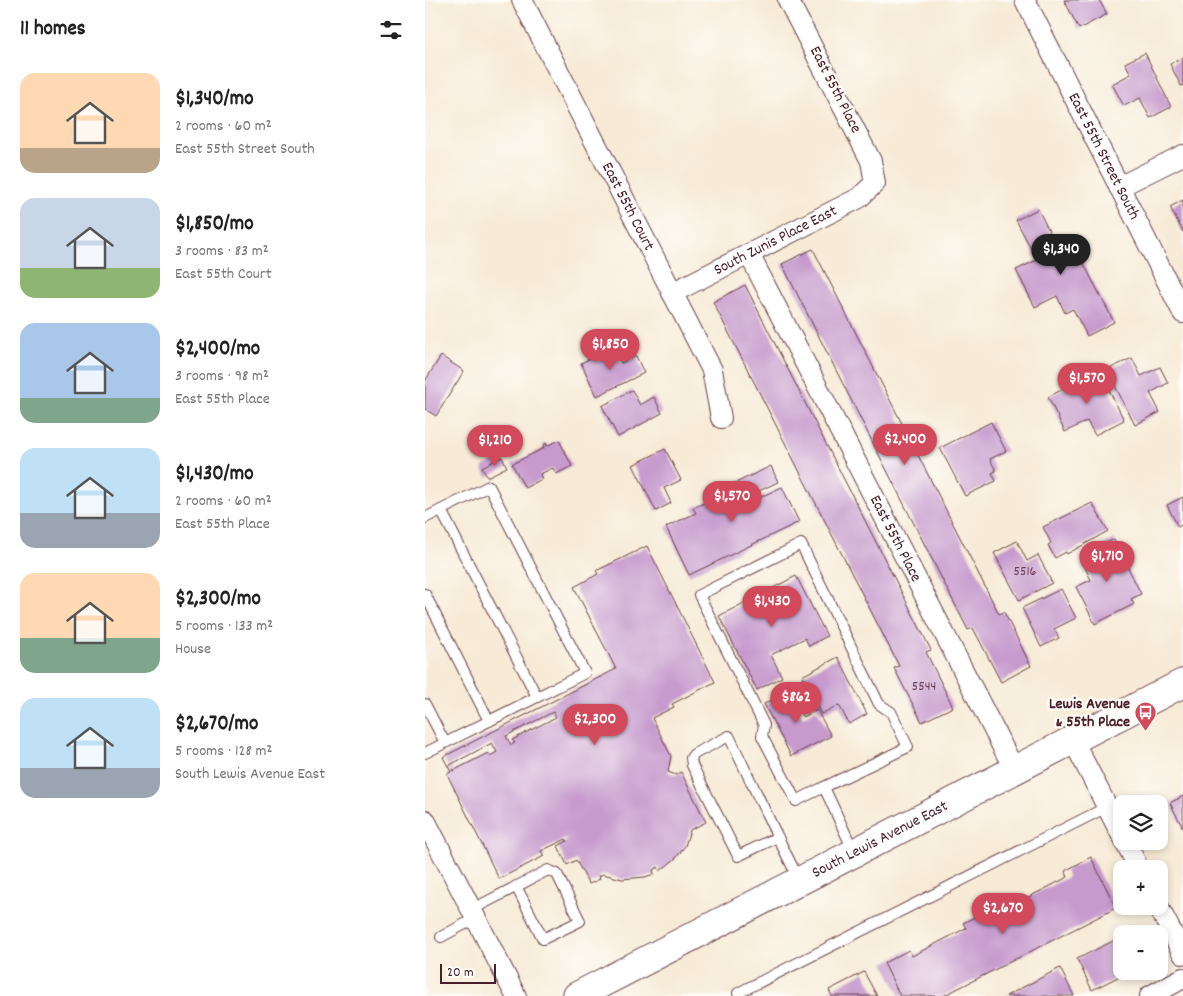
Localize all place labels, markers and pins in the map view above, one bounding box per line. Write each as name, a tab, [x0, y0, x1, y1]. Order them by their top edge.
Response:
pin: $1,340	[1020, 234, 1102, 276]
pin: $1,850	[569, 328, 651, 371]
pin: $1,570	[1046, 362, 1128, 405]
pin: $1,210	[454, 424, 536, 467]
pin: $2,400	[864, 424, 946, 466]
pin: $1,570	[691, 480, 773, 523]
pin: $1,710	[1066, 540, 1148, 583]
pin: $1,430	[731, 586, 813, 628]
pin: $862	[766, 682, 826, 724]
place label: Lewis Avenue & 55th Place	[1049, 693, 1130, 734]
bus stop icon: Lewis Avenue & 55th Place	[1134, 701, 1158, 732]
pin: $2,300	[554, 704, 636, 746]
pin: $2,670	[962, 892, 1044, 935]

